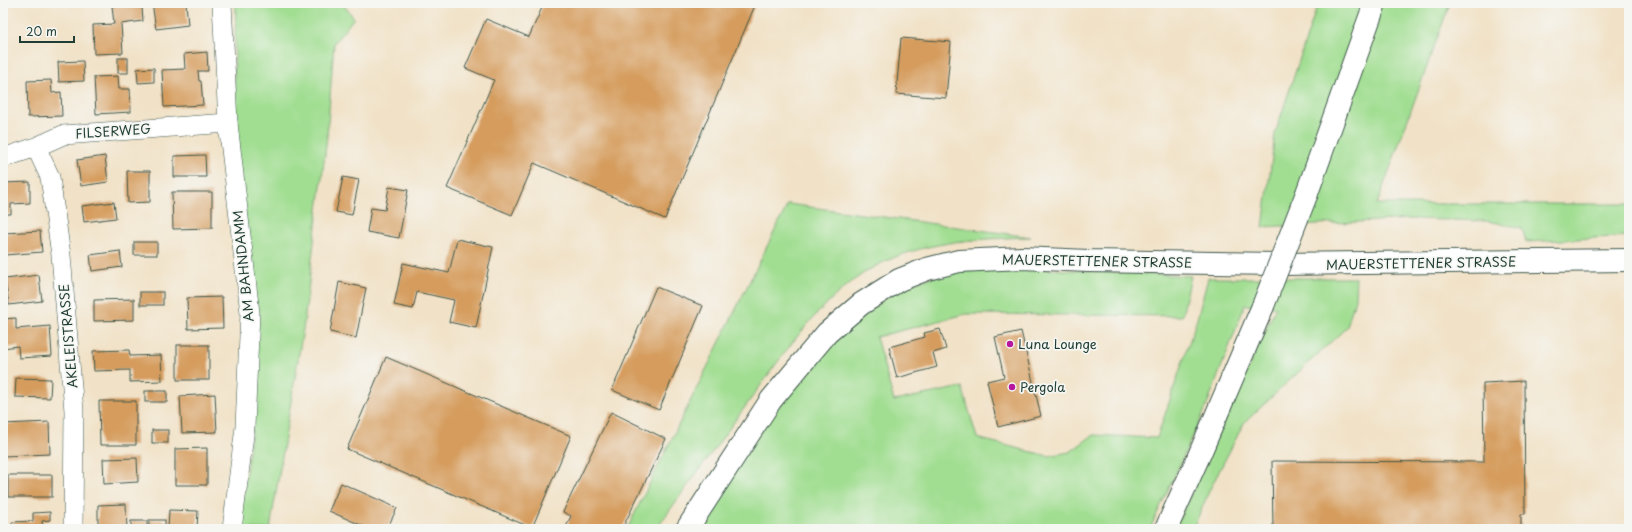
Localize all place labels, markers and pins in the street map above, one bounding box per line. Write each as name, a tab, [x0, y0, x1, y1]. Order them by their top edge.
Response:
place label: Luna Lounge	[1018, 334, 1097, 353]
marker: Luna Lounge	[1005, 339, 1015, 349]
place label: Pergola	[1020, 377, 1066, 396]
marker: Pergola	[1007, 382, 1017, 392]

